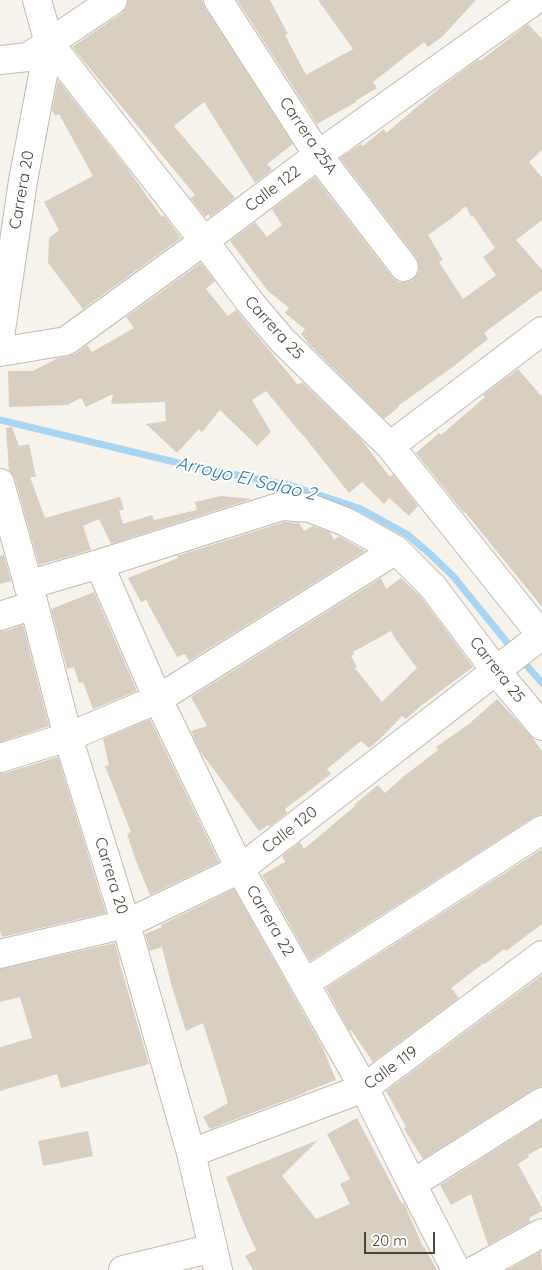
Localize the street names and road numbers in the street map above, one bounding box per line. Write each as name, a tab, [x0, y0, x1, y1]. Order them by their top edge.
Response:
street label: Carrera 25A	[275, 94, 341, 178]
street label: Carrera 20	[6, 149, 38, 231]
street label: Calle 122	[242, 162, 304, 216]
street label: Carrera 25	[241, 292, 307, 364]
street label: Carrera 25	[465, 633, 529, 707]
street label: Calle 120	[258, 802, 322, 858]
street label: Carrera 20	[90, 835, 132, 917]
street label: Carrera 22	[242, 882, 298, 960]
street label: Calle 119	[360, 1042, 422, 1094]

